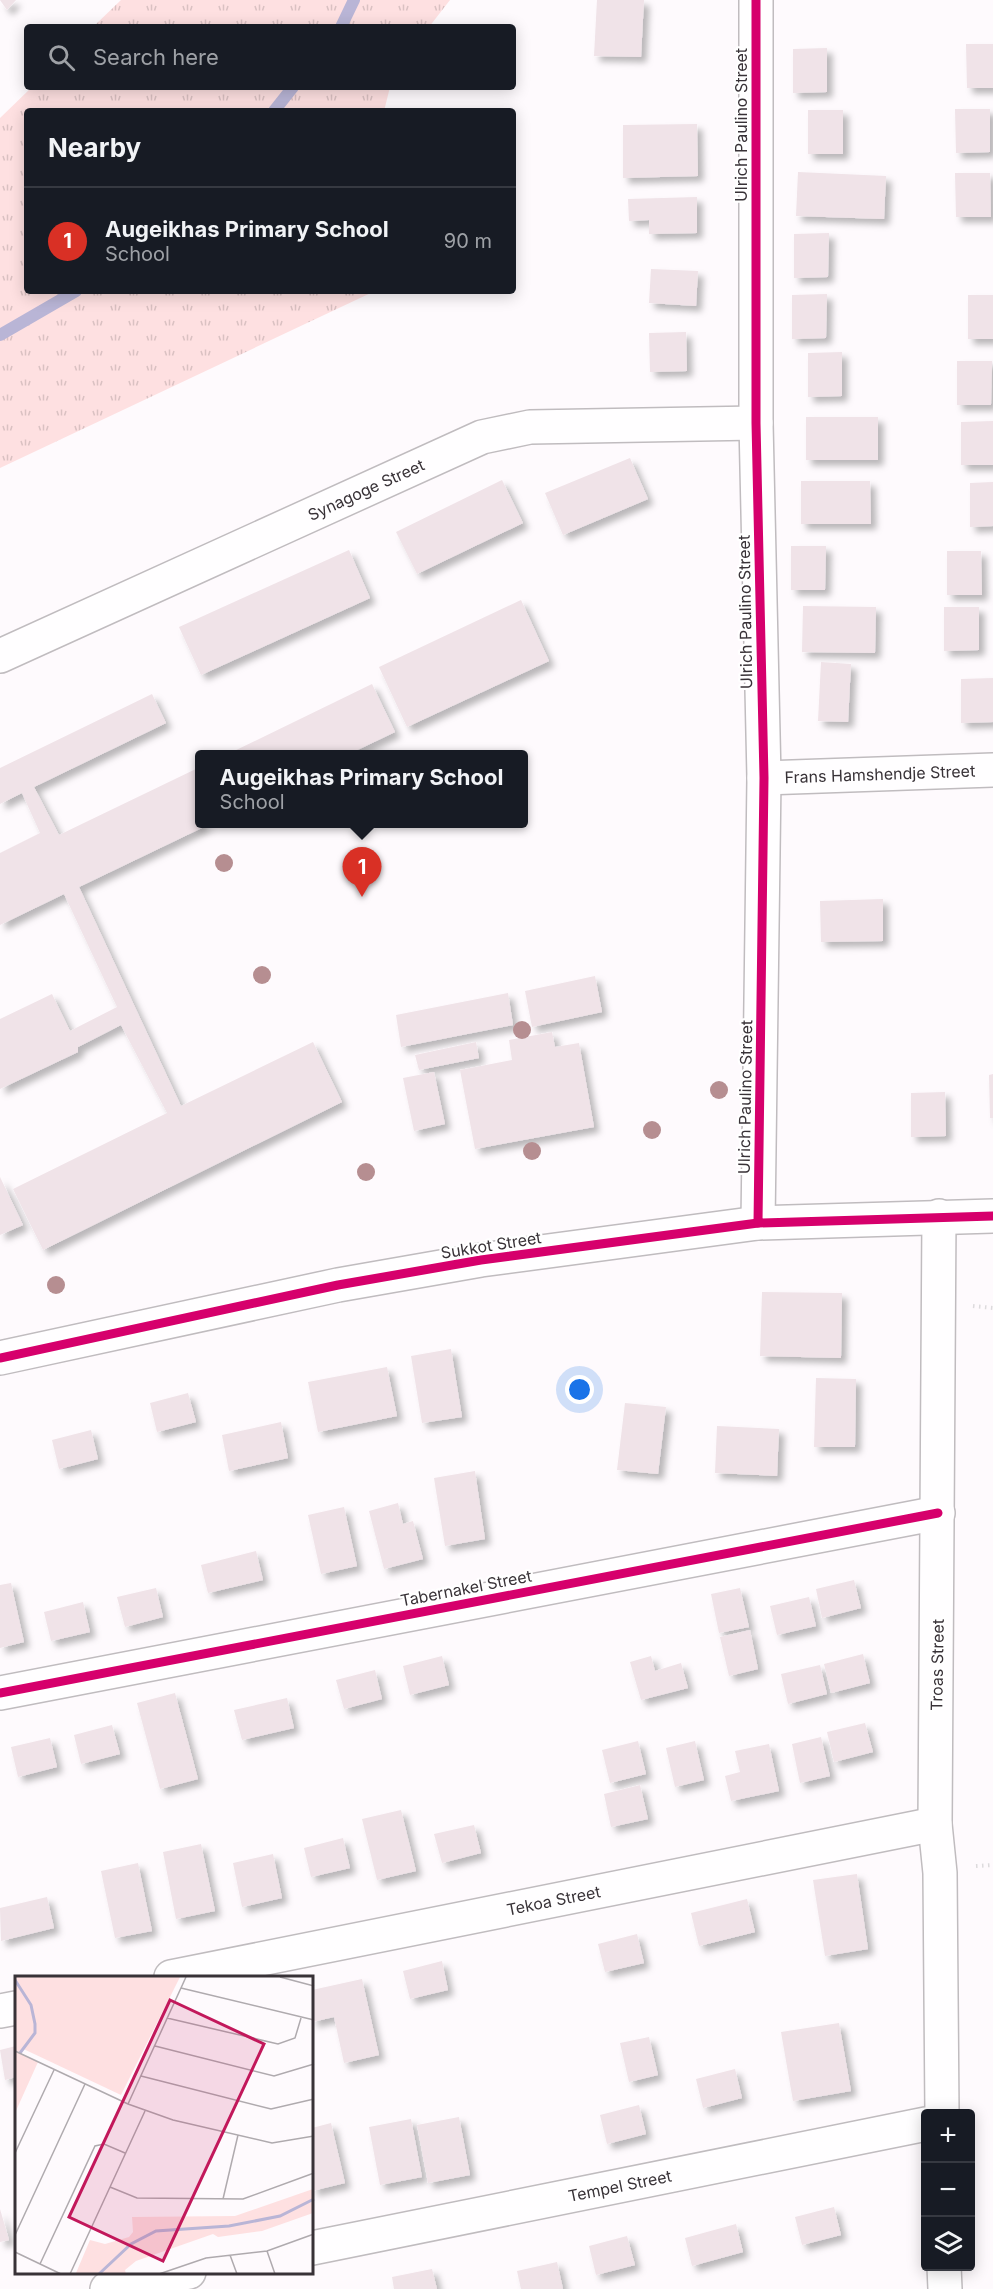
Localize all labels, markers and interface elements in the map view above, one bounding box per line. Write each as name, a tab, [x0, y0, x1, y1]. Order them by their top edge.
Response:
search box	[24, 24, 516, 90]
icon: search	[45, 41, 78, 74]
text: Search here	[93, 44, 219, 70]
street label: Ulrich Paulino Street	[731, 48, 751, 202]
text: Nearby	[48, 132, 141, 163]
text: Augeikhas Primary School	[105, 216, 389, 242]
text: 1	[63, 229, 72, 253]
text: 90 m	[444, 229, 492, 253]
text: School	[105, 242, 170, 266]
street label: Synagoge Street	[305, 455, 427, 525]
street label: Ulrich Paulino Street	[734, 535, 756, 689]
popup	[195, 750, 528, 828]
street label: Frans Hamshendje Street	[784, 761, 976, 787]
text: Augeikhas Primary School	[220, 764, 503, 790]
text: School	[220, 790, 285, 814]
pin: 1	[342, 848, 382, 897]
street label: Ulrich Paulino Street	[734, 1020, 756, 1174]
street label: Sukkot Street	[439, 1227, 543, 1263]
your location	[565, 1375, 594, 1404]
street label: Tabernakel Street	[399, 1565, 533, 1611]
street label: Troas Street	[926, 1619, 948, 1711]
street label: Tekoa Street	[505, 1881, 602, 1920]
inset map	[15, 1976, 314, 2274]
map controls	[921, 2109, 975, 2271]
button: +	[921, 2109, 975, 2163]
button: −	[921, 2163, 975, 2217]
street label: Tempel Street	[566, 2166, 673, 2206]
button: layers	[921, 2217, 975, 2271]

